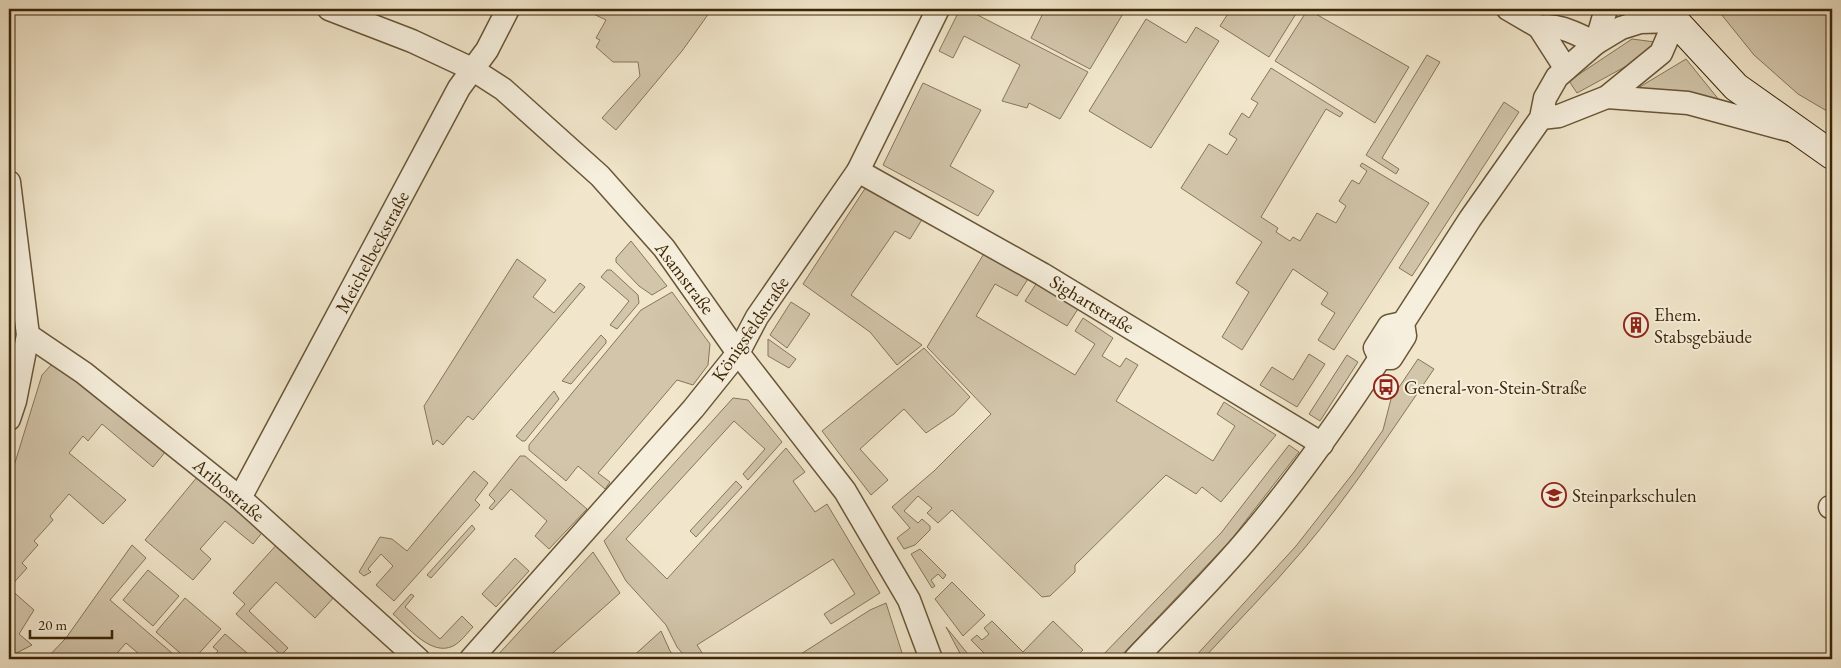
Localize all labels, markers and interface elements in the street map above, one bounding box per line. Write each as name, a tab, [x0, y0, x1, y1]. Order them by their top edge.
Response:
street label: Meichelbeckstraße	[329, 187, 415, 317]
street label: Asamstraße	[649, 236, 720, 319]
street label: Sighartstraße	[1045, 269, 1139, 339]
street label: Königsfeldstraße	[706, 272, 794, 386]
place label: Ehem. Stabsgebäude	[1654, 302, 1752, 349]
building icon: Ehem. Stabsgebäude	[1623, 312, 1649, 338]
bus stop icon: General-von-Stein-Straße	[1373, 374, 1399, 400]
place label: General-von-Stein-Straße	[1404, 375, 1587, 400]
street label: Aribostraße	[187, 452, 270, 527]
school or university icon: Steinparkschulen	[1541, 482, 1567, 508]
place label: Steinparkschulen	[1572, 483, 1697, 508]
scale bar	[30, 608, 112, 640]
text: 20 m	[38, 615, 67, 634]

